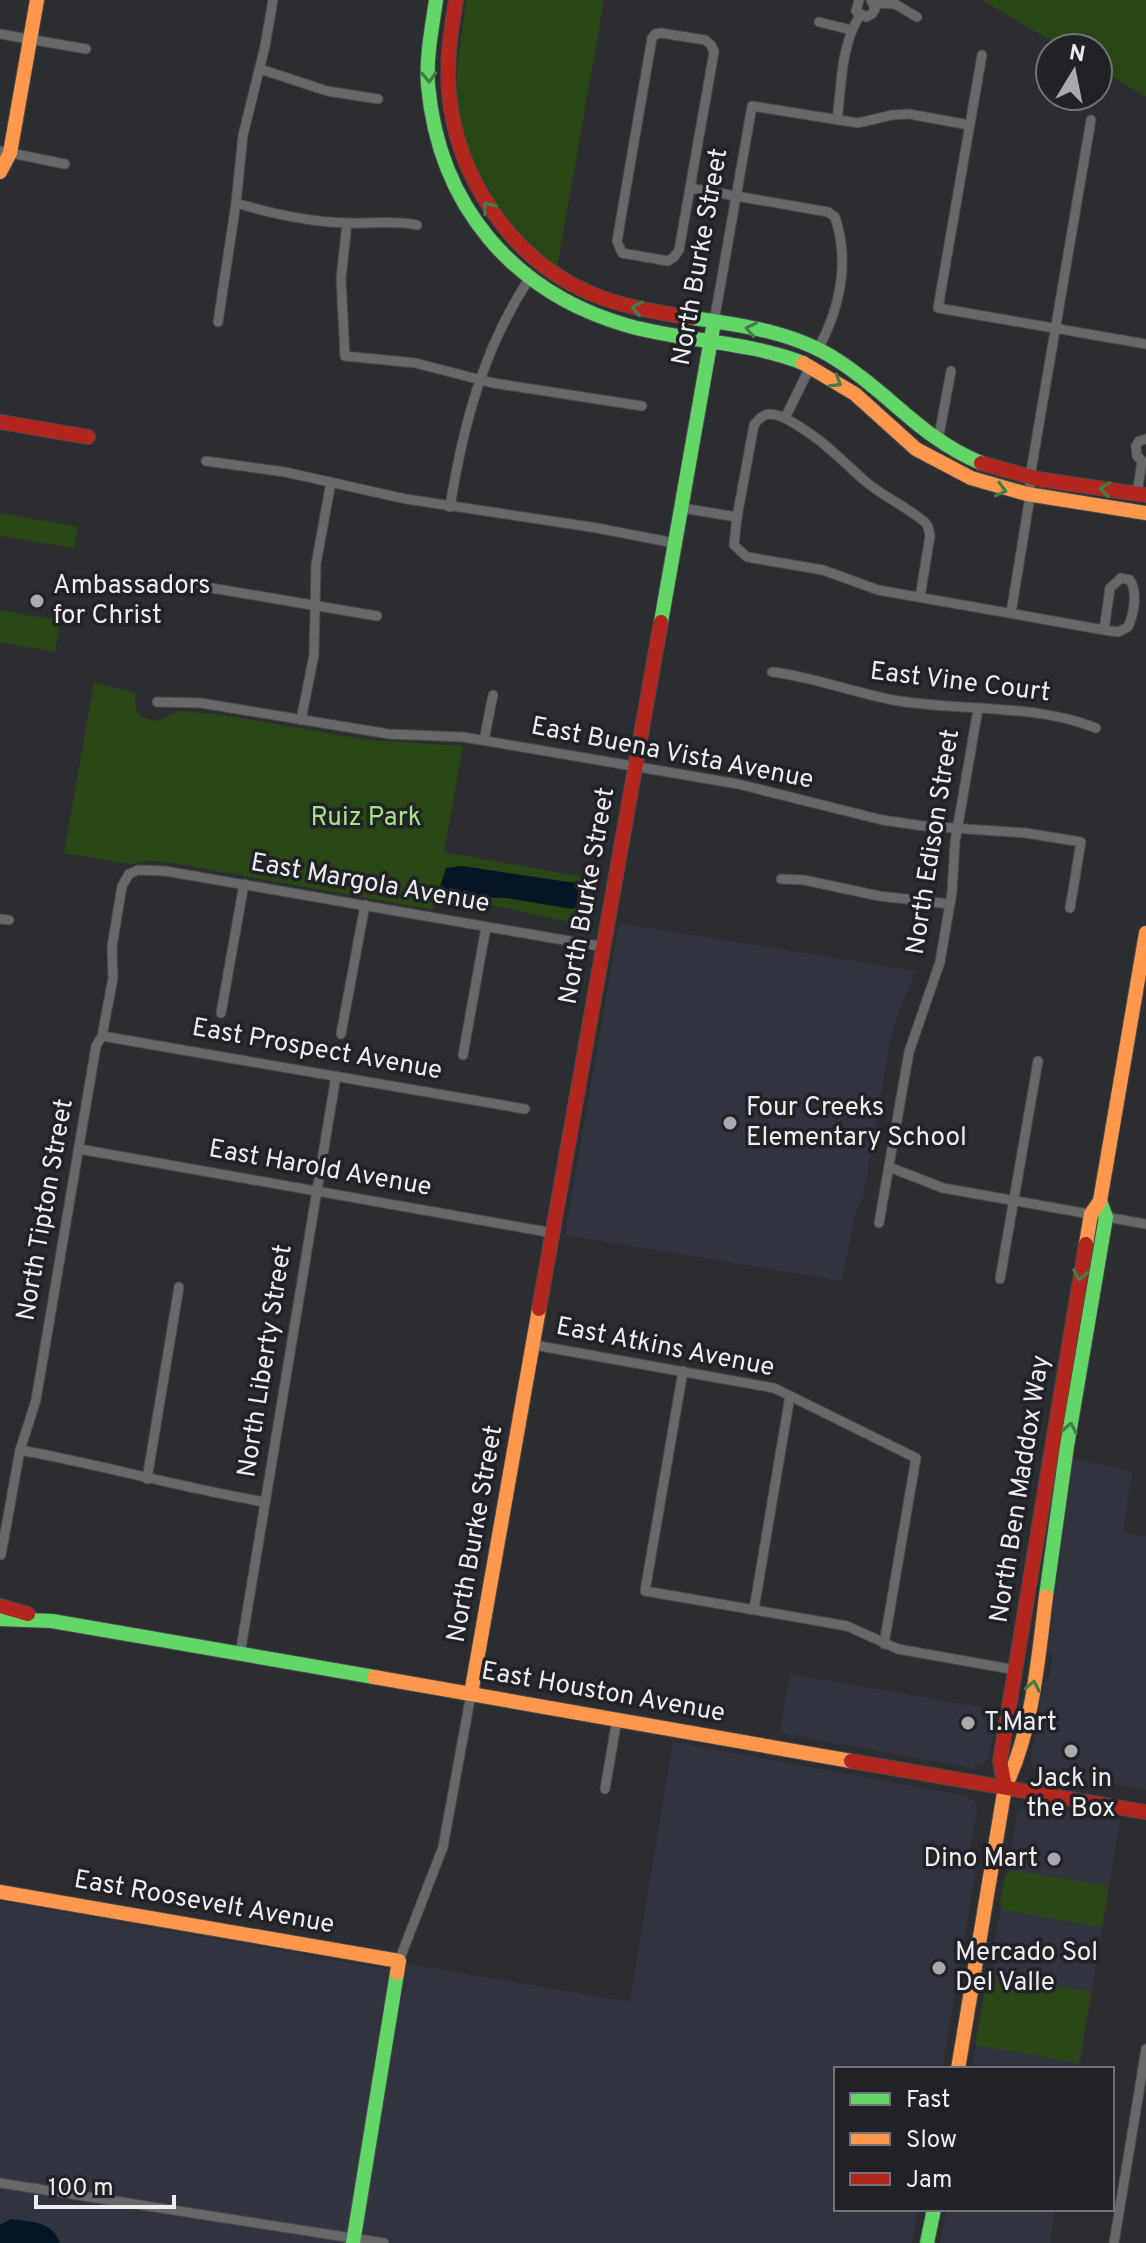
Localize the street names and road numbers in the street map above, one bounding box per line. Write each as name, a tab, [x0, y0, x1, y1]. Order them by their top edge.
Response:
street label: North Burke Street	[666, 146, 736, 368]
street label: East Vine Court	[868, 656, 1052, 710]
street label: East Buena Vista Avenue	[528, 710, 816, 798]
street label: North Edison Street	[900, 727, 968, 957]
street label: North Burke Street	[553, 785, 623, 1007]
street label: East Margola Avenue	[248, 847, 492, 921]
street label: East Prospect Avenue	[189, 1012, 445, 1088]
street label: North Tipton Street	[10, 1096, 82, 1324]
street label: East Harold Avenue	[206, 1133, 434, 1205]
street label: North Liberty Street	[231, 1242, 301, 1480]
street label: East Atkins Avenue	[553, 1311, 777, 1385]
street label: North Ben Maddox Way	[984, 1353, 1058, 1625]
street label: North Burke Street	[441, 1423, 511, 1645]
street label: East Houston Avenue	[479, 1655, 727, 1731]
street label: East Roosevelt Avenue	[71, 1864, 337, 1942]

